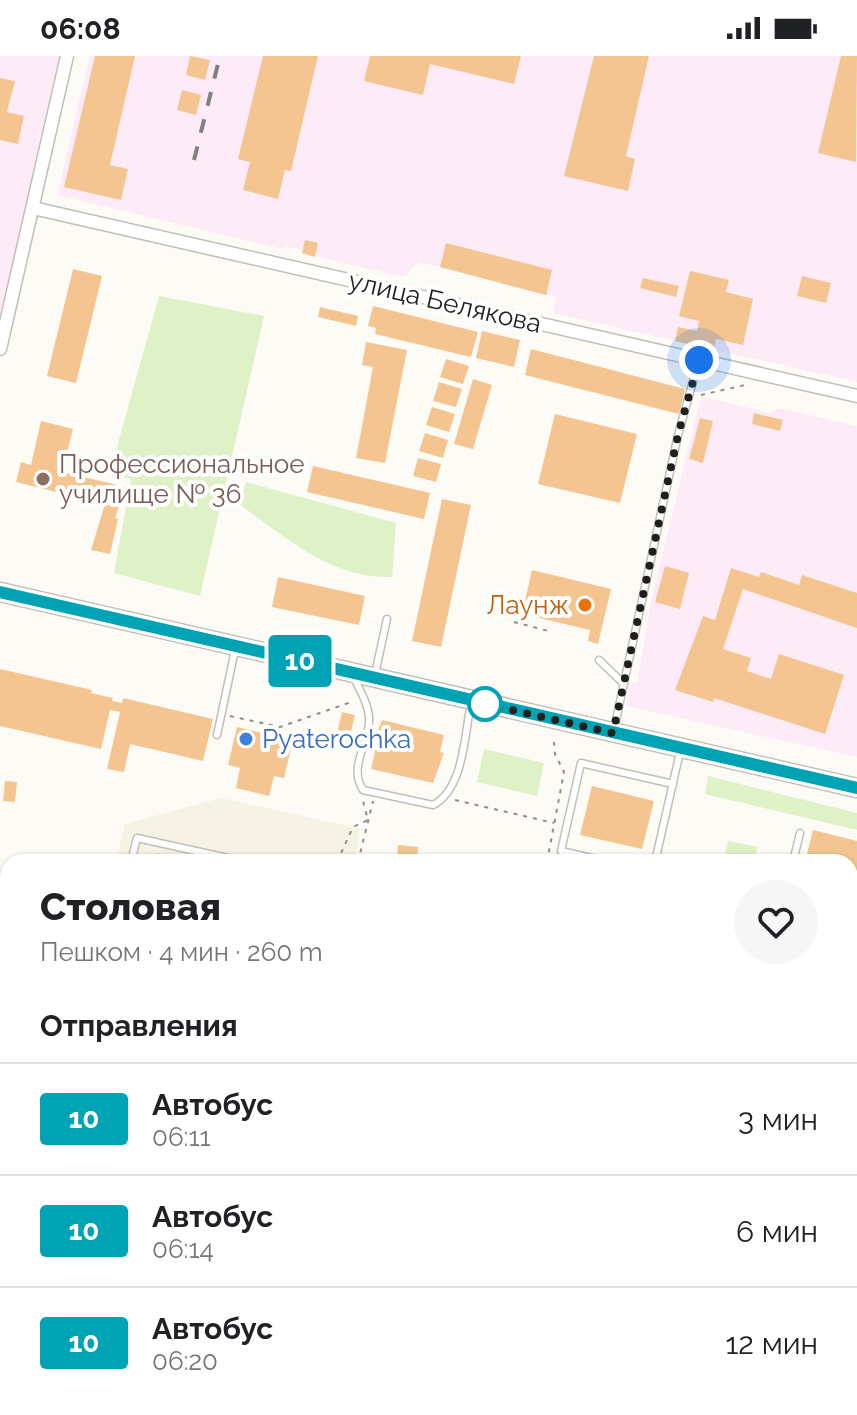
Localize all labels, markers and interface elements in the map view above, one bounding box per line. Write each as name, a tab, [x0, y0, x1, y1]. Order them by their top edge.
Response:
text: 06:08	[40, 11, 121, 46]
street label: улица Белякова	[346, 265, 544, 339]
your location	[679, 340, 719, 380]
place label: Профессиональное училище № 36	[59, 449, 305, 509]
marker: Профессиональное училище № 36	[34, 470, 52, 488]
place label: Лаунж	[487, 590, 569, 620]
marker: Лаунж	[576, 596, 594, 614]
line badge: 10	[264, 635, 336, 687]
text: 10	[284, 644, 316, 677]
unlabelled marker	[468, 687, 502, 721]
place label: Pyaterochka	[262, 724, 411, 754]
marker: Pyaterochka	[237, 730, 255, 748]
button: heart	[734, 880, 818, 964]
text: Столовая	[40, 884, 221, 929]
text: Пешком · 4 мин · 260 m	[40, 937, 323, 967]
text: Отправления	[40, 1008, 238, 1043]
text: Автобус	[152, 1087, 273, 1122]
text: 10	[68, 1102, 100, 1135]
text: 3 мин	[738, 1102, 818, 1137]
text: 06:11	[152, 1122, 211, 1152]
text: Автобус	[152, 1199, 273, 1234]
text: 10	[68, 1214, 100, 1247]
text: 6 мин	[736, 1214, 818, 1249]
text: 06:14	[152, 1234, 214, 1264]
text: Автобус	[152, 1311, 273, 1346]
text: 10	[68, 1326, 100, 1359]
text: 12 мин	[726, 1326, 818, 1361]
text: 06:20	[152, 1346, 218, 1376]

